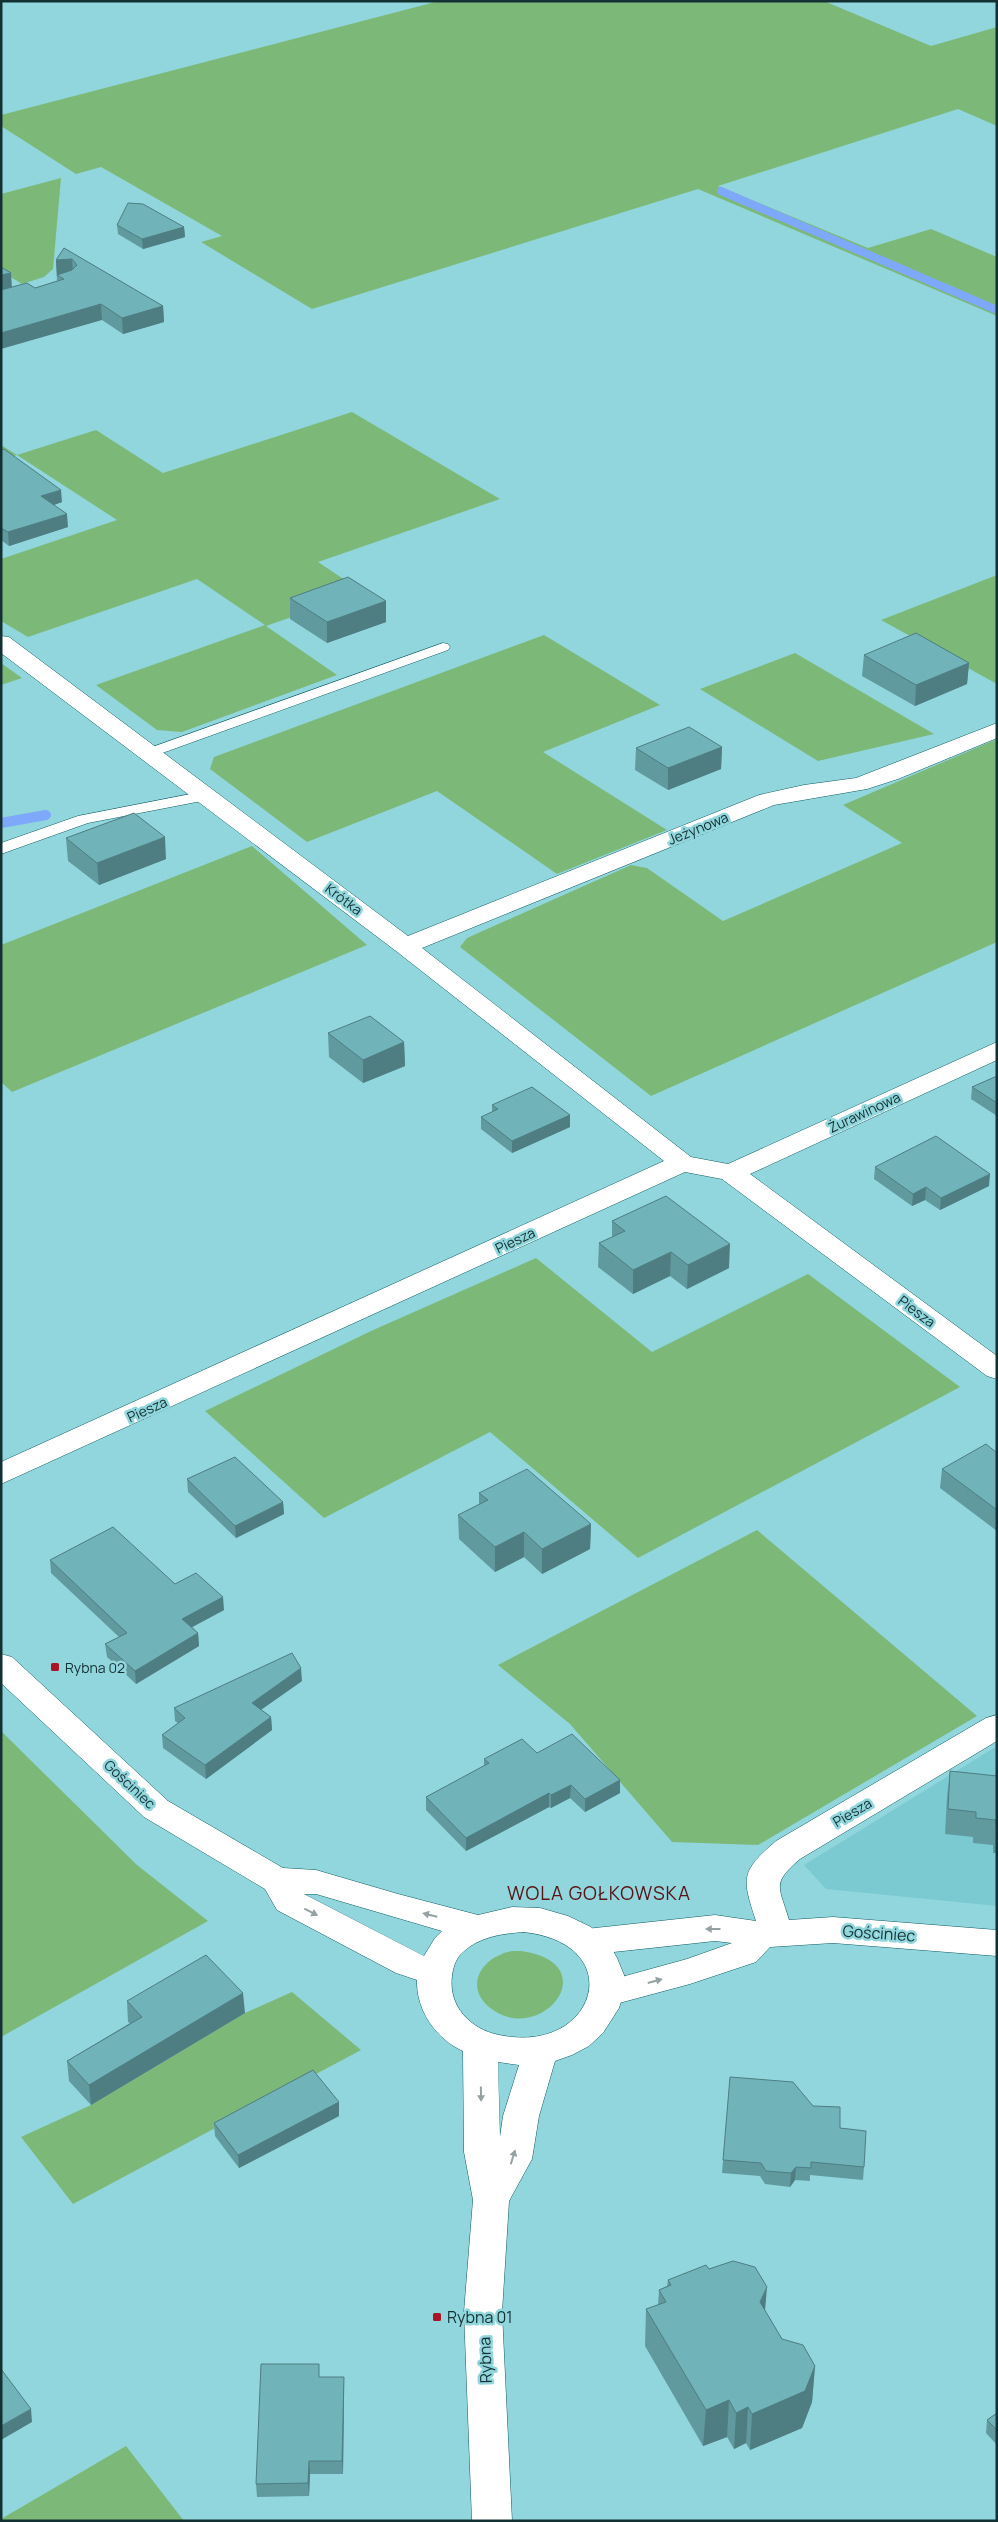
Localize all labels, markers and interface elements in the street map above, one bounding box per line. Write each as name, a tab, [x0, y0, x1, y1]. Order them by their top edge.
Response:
street label: Jeżynowa	[665, 807, 731, 849]
street label: Krótka	[322, 879, 366, 919]
street label: Żurawinowa	[825, 1087, 903, 1137]
street label: Piesza	[492, 1223, 538, 1257]
street label: Piesza	[894, 1291, 940, 1331]
street label: Piesza	[124, 1392, 170, 1426]
place label: Rybna 02	[65, 1658, 125, 1677]
marker: Rybna 02	[49, 1661, 61, 1673]
street label: Gościniec	[100, 1755, 160, 1813]
street label: Piesza	[829, 1793, 875, 1831]
district label: WOLA GOŁKOWSKA	[507, 1880, 691, 1906]
one-way arrow	[304, 1908, 319, 1916]
one-way arrow	[423, 1911, 438, 1919]
street label: Gościniec	[842, 1919, 916, 1947]
one-way arrow	[705, 1925, 721, 1933]
one-way arrow	[647, 1976, 662, 1984]
one-way arrow	[477, 2086, 485, 2102]
one-way arrow	[509, 2149, 517, 2164]
place label: Rybna 01	[447, 2306, 513, 2328]
marker: Rybna 01	[431, 2311, 443, 2323]
street label: Rybna	[473, 2336, 497, 2384]

